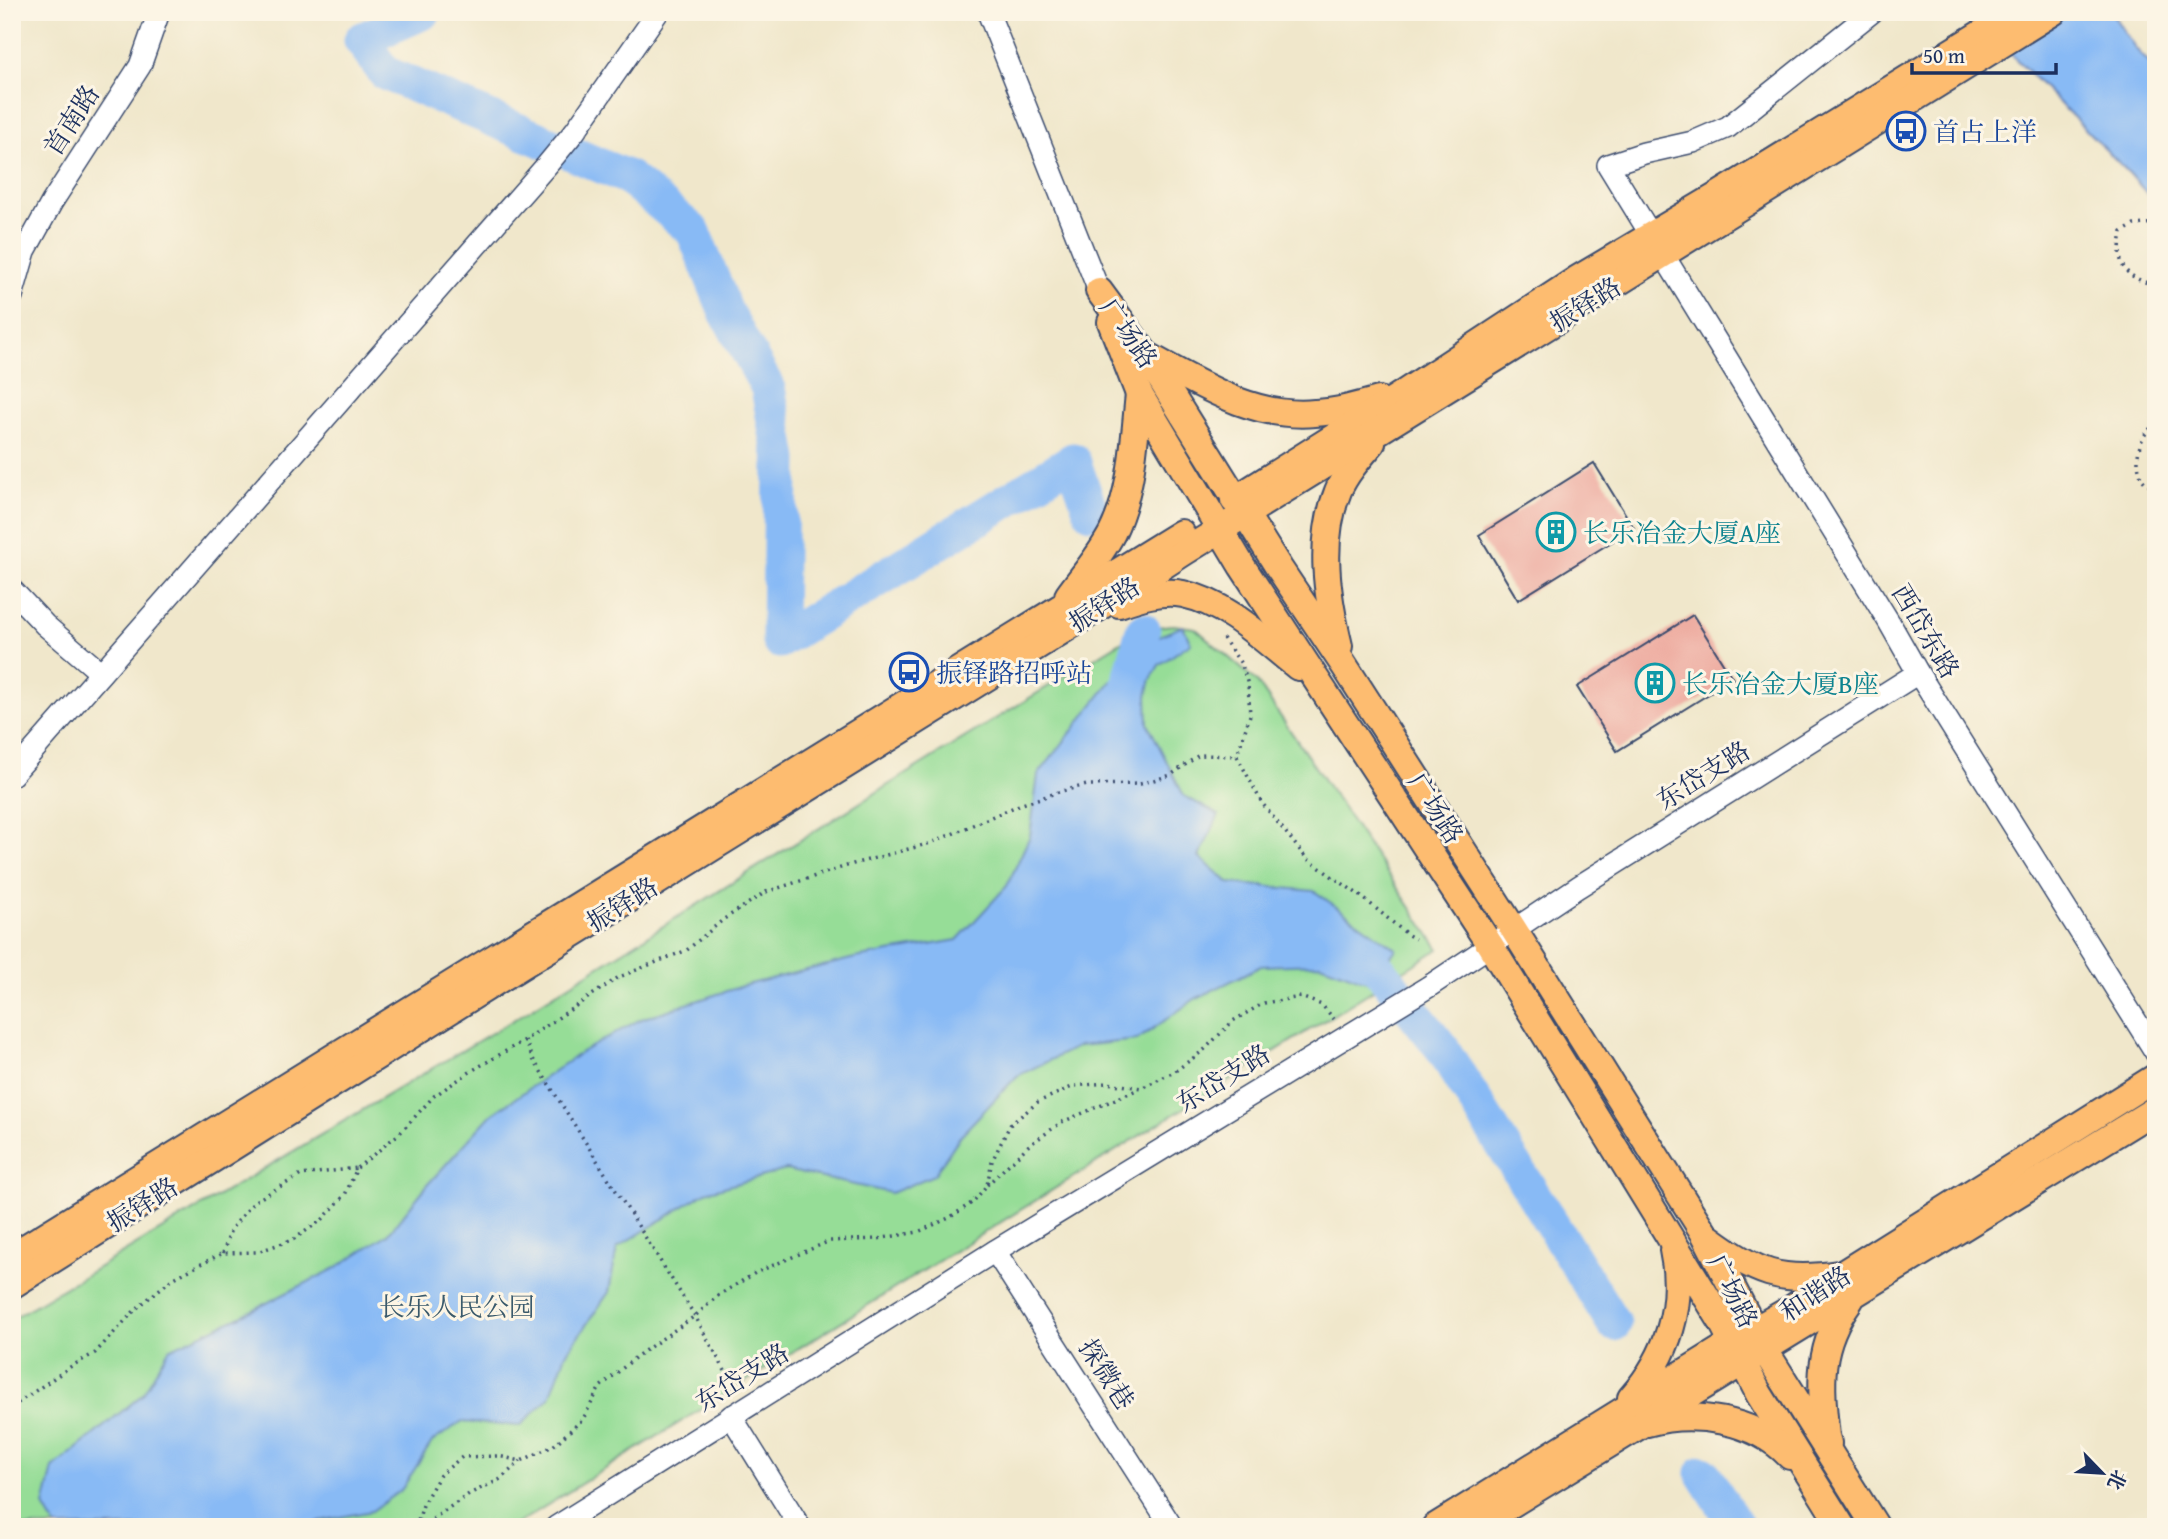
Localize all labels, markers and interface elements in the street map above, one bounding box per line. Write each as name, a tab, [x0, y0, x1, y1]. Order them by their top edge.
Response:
scale bar	[1912, 32, 2056, 76]
text: 50 m	[1923, 40, 1965, 71]
street label: 首南路	[33, 77, 109, 163]
bus stop icon: 首占上洋	[1885, 110, 1927, 152]
place label: 首占上洋	[1933, 112, 2037, 151]
street label: 振铎路	[1542, 267, 1628, 341]
street label: 广场路	[1091, 290, 1167, 376]
building icon: 长乐冶金大厦A座	[1535, 511, 1577, 553]
place label: 长乐冶金大厦A座	[1583, 513, 1781, 552]
street label: 振铎路	[1061, 566, 1147, 642]
street label: 西岱东路	[1882, 576, 1970, 686]
bus stop icon: 振铎路招呼站	[888, 651, 930, 693]
place label: 振铎路招呼站	[936, 653, 1092, 692]
building icon: 长乐冶金大厦B座	[1634, 662, 1676, 704]
place label: 长乐冶金大厦B座	[1682, 664, 1879, 703]
street label: 东岱支路	[1649, 731, 1757, 819]
street label: 广场路	[1398, 765, 1474, 851]
street label: 振铎路	[579, 867, 665, 941]
street label: 东岱支路	[1169, 1034, 1277, 1122]
street label: 振铎路	[99, 1167, 185, 1241]
street label: 广场路	[1698, 1247, 1768, 1335]
street label: 和谐路	[1772, 1255, 1858, 1331]
park label: 长乐人民公园	[379, 1287, 535, 1326]
street label: 探微巷	[1069, 1331, 1145, 1417]
street label: 东岱支路	[688, 1333, 796, 1421]
north arrow	[2066, 1438, 2136, 1508]
text: 北	[2101, 1466, 2134, 1495]

